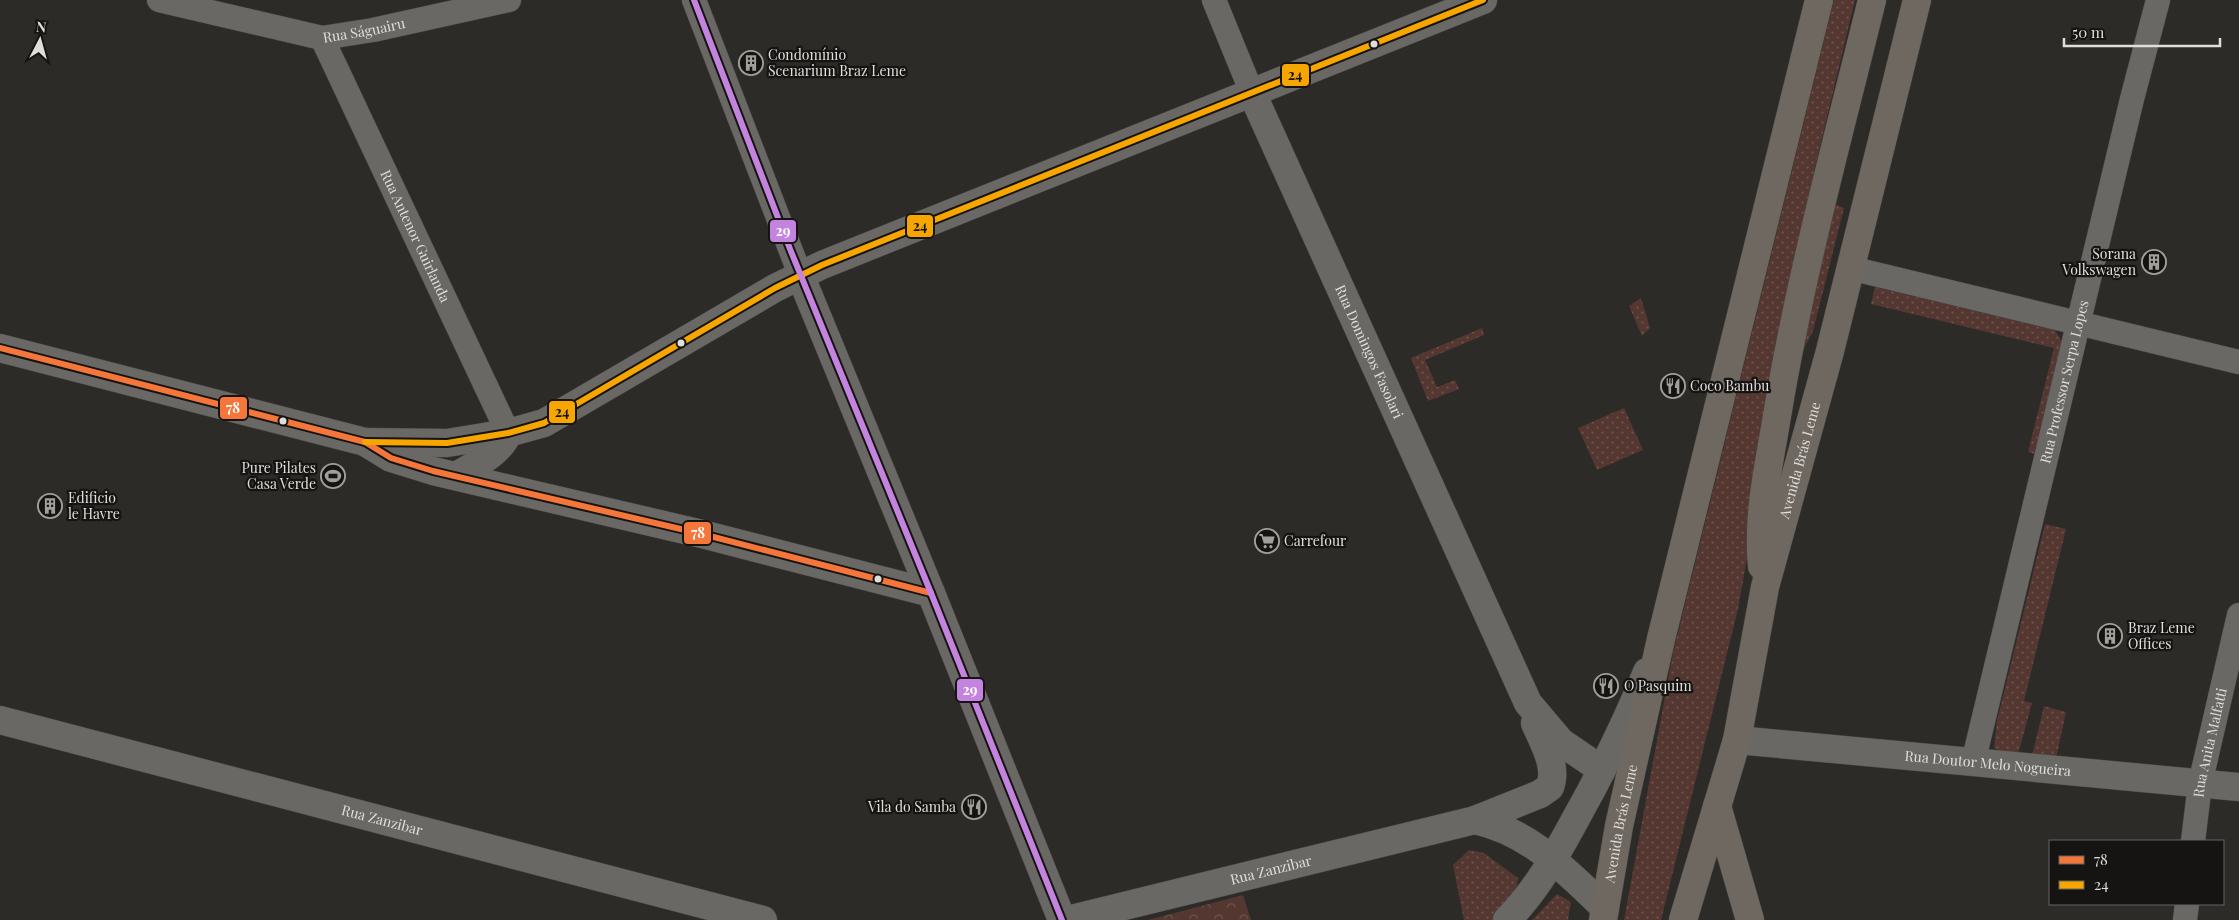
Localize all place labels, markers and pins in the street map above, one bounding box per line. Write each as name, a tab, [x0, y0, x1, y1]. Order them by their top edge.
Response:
unlabelled marker	[1369, 39, 1379, 49]
place label: Condomínio Scenarium Braz Leme	[768, 45, 906, 80]
building icon: Condomínio Scenarium Braz Leme	[738, 50, 764, 76]
place label: Sorana Volkswagen	[2061, 244, 2137, 279]
building icon: Sorana Volkswagen	[2141, 249, 2167, 275]
unlabelled marker	[676, 338, 686, 348]
restaurant icon: Coco Bambu	[1660, 373, 1686, 399]
place label: Coco Bambu	[1690, 376, 1769, 395]
unlabelled marker	[278, 416, 288, 426]
place label: Pure Pilates Casa Verde	[242, 458, 316, 493]
sports icon: Pure Pilates Casa Verde	[320, 463, 346, 489]
place label: Edificio le Havre	[68, 488, 120, 523]
building icon: Edificio le Havre	[37, 493, 63, 519]
supermarket icon: Carrefour	[1254, 528, 1280, 554]
place label: Carrefour	[1284, 531, 1347, 550]
unlabelled marker	[873, 574, 883, 584]
place label: Braz Leme Offices	[2128, 618, 2195, 653]
building icon: Braz Leme Offices	[2097, 623, 2123, 649]
restaurant icon: O Pasquim	[1593, 673, 1619, 699]
place label: O Pasquim	[1624, 676, 1692, 695]
restaurant icon: Vila do Samba	[961, 794, 987, 820]
place label: Vila do Samba	[867, 797, 956, 816]

